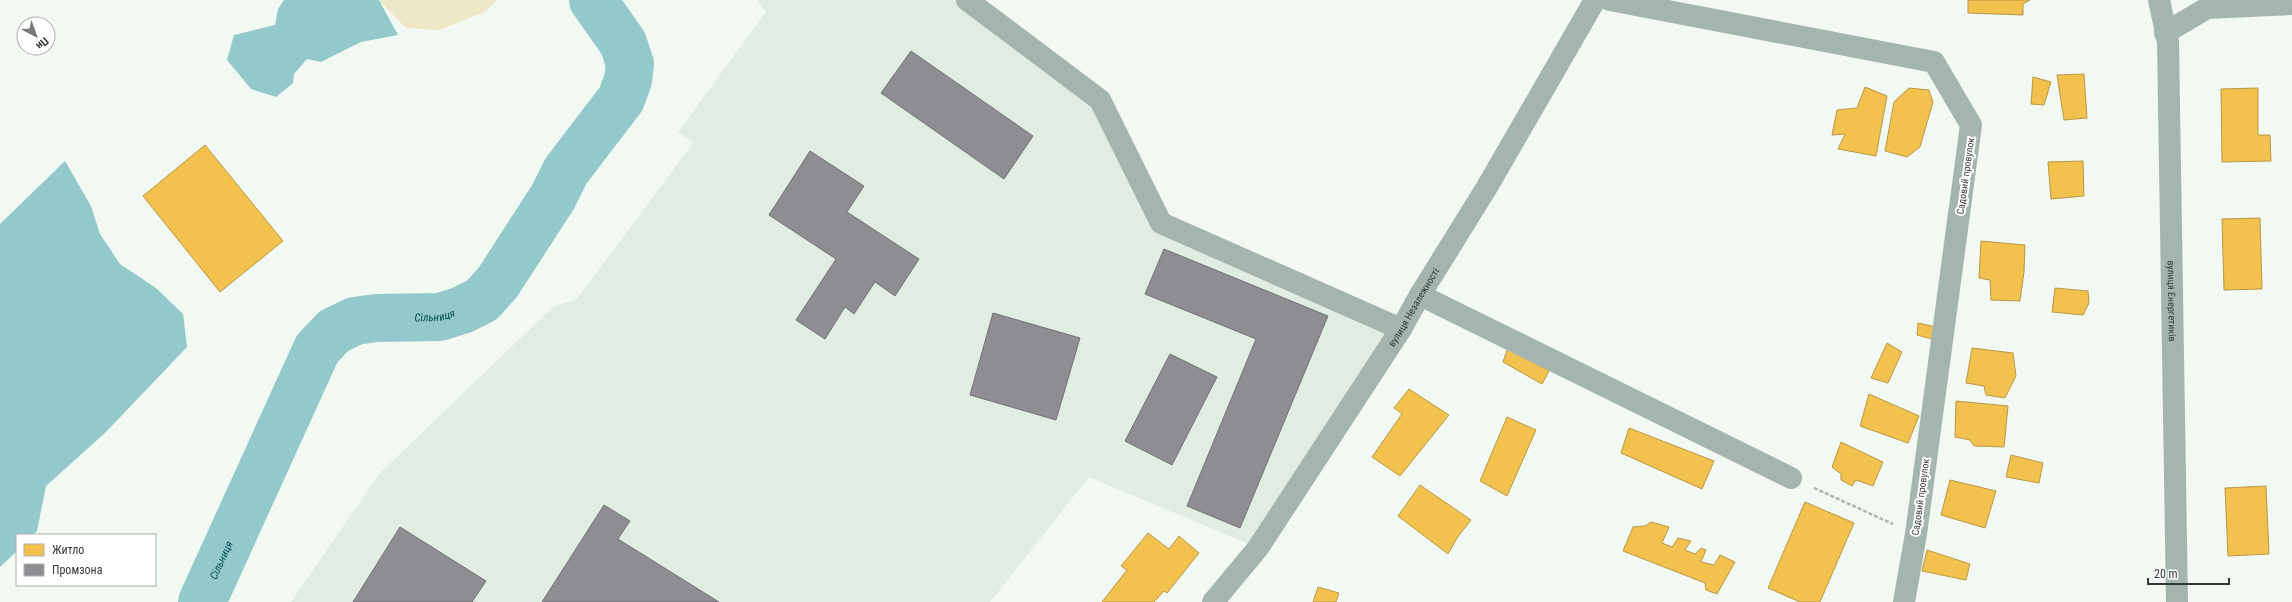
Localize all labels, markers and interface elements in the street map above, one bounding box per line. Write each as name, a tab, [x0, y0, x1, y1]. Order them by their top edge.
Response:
north arrow	[16, 16, 56, 56]
text: Пн	[33, 34, 51, 52]
street label: Садовий провулок	[1955, 137, 1976, 215]
street label: вулиця Енергетиків	[2166, 260, 2178, 342]
street label: вулиця Незалежності	[1386, 266, 1441, 349]
water label: Сільниця	[414, 307, 457, 324]
street label: Садовий провулок	[1910, 458, 1931, 536]
legend	[16, 534, 156, 586]
water label: Сільниця	[207, 539, 236, 582]
text: Житло	[52, 543, 84, 557]
scale bar	[2148, 560, 2229, 586]
text: Промзона	[52, 563, 103, 577]
text: 20 m	[2154, 567, 2178, 581]

